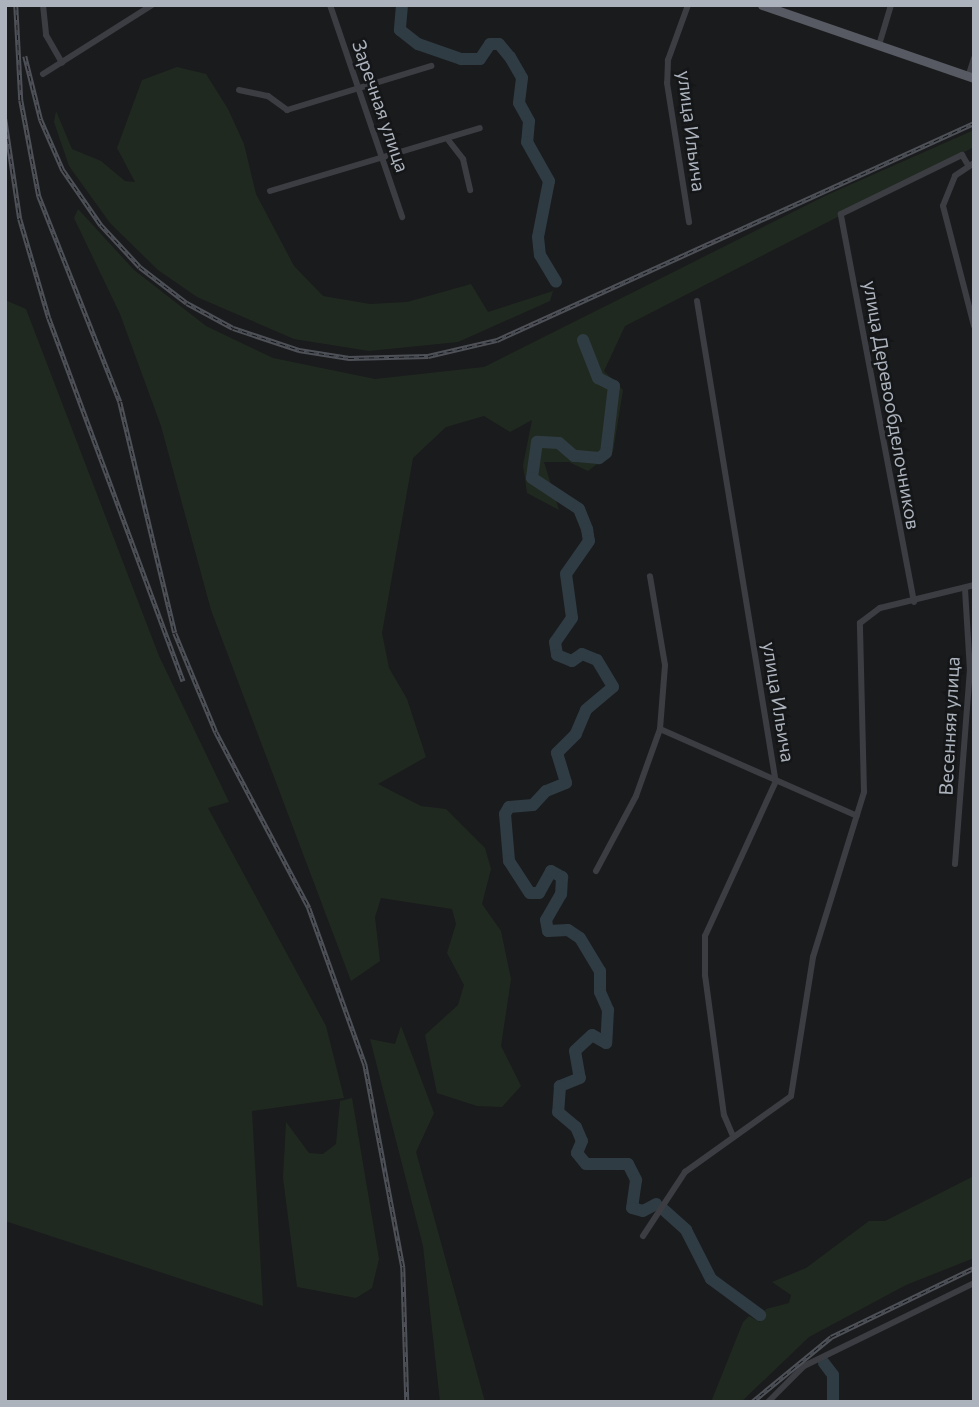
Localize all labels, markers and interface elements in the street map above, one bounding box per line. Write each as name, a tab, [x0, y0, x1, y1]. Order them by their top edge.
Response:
street label: Заречная улица	[348, 37, 414, 175]
street label: улица Ильича	[673, 69, 711, 193]
street label: улица Деревообделочников	[859, 279, 925, 531]
street label: улица Ильича	[758, 640, 800, 764]
street label: Весенняя улица	[934, 656, 964, 796]

